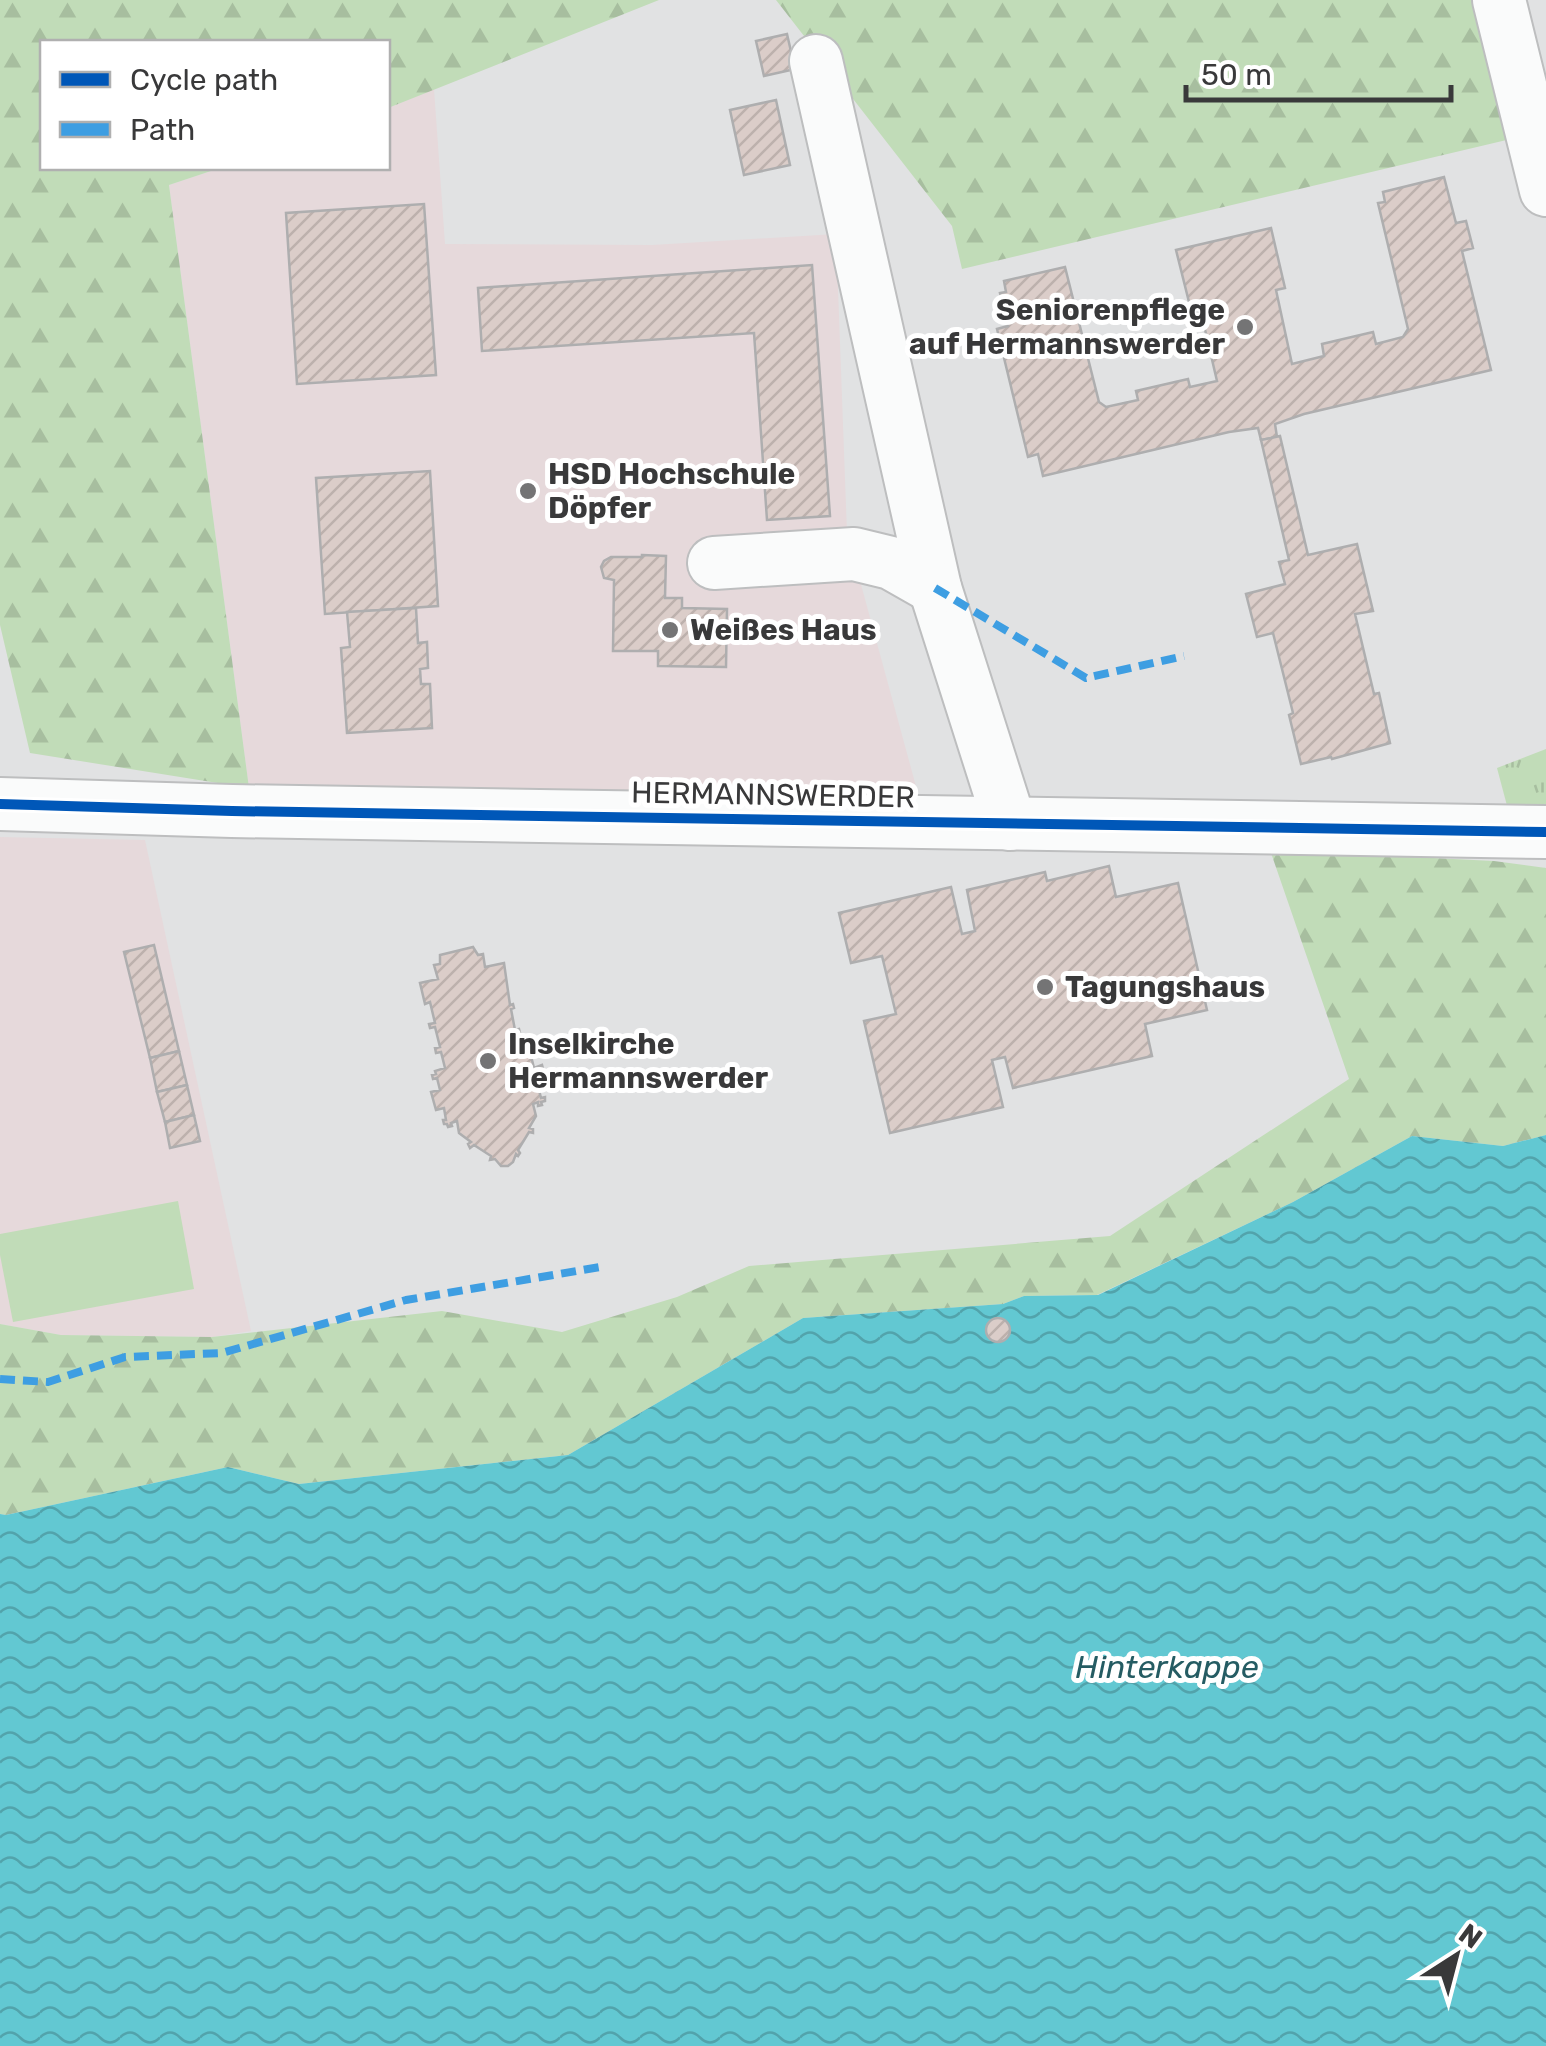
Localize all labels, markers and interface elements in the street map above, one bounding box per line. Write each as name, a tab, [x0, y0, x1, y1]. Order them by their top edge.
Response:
legend	[40, 40, 390, 170]
scale bar	[1186, 40, 1451, 102]
text: 50 m	[1201, 57, 1272, 93]
text: Cycle path	[130, 62, 278, 98]
text: Path	[130, 112, 195, 148]
place label: Seniorenpflege auf Hermannswerder	[909, 292, 1225, 362]
marker: Seniorenpflege auf Hermannswerder	[1234, 316, 1256, 338]
place label: HSD Hochschule Döpfer	[548, 456, 795, 526]
marker: HSD Hochschule Döpfer	[517, 480, 539, 502]
place label: Weißes Haus	[690, 612, 877, 648]
marker: Weißes Haus	[659, 619, 681, 641]
street label: HERMANNSWERDER	[631, 775, 915, 815]
place label: Tagungshaus	[1065, 969, 1265, 1005]
marker: Tagungshaus	[1034, 976, 1056, 998]
place label: Inselkirche Hermannswerder	[508, 1026, 768, 1096]
marker: Inselkirche Hermannswerder	[477, 1050, 499, 1072]
water label: Hinterkappe	[1075, 1648, 1259, 1686]
north arrow	[1406, 1906, 1506, 2006]
text: N	[1453, 1917, 1488, 1955]

